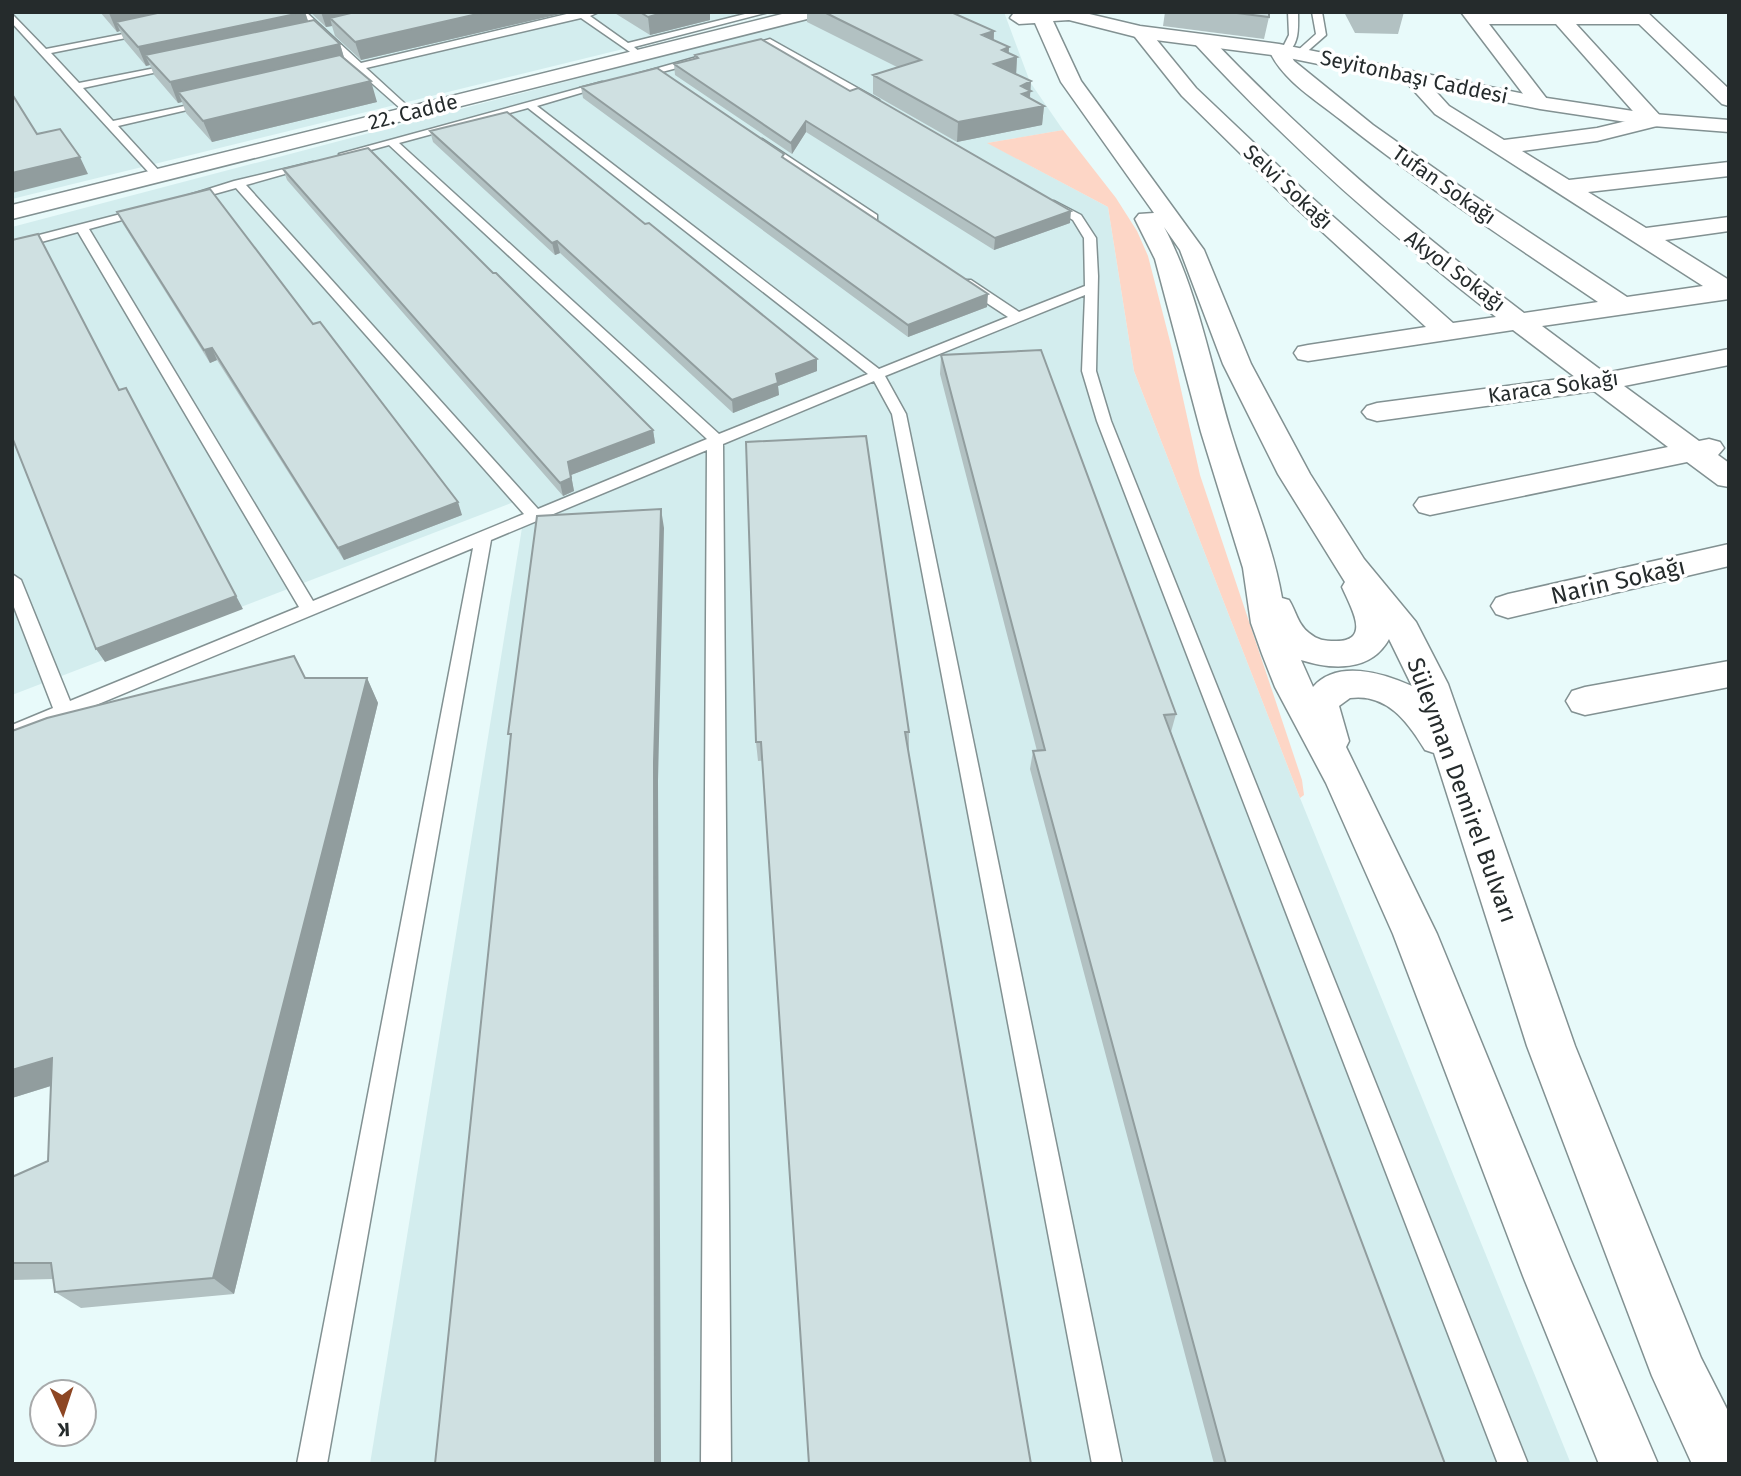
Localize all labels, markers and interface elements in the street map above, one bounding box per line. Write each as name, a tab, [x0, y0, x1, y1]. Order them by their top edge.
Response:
street label: Seyitonbaşı Caddesi	[1318, 44, 1510, 110]
street label: 22. Cadde	[366, 88, 460, 136]
street label: Selvi Sokağı	[1238, 139, 1338, 235]
street label: Tufan Sokağı	[1387, 140, 1501, 230]
street label: Akyol Sokağı	[1400, 225, 1510, 317]
street label: Karaca Sokağı	[1486, 365, 1620, 409]
street label: Narin Sokağı	[1548, 552, 1688, 610]
street label: Süleyman Demirel Bulvarı	[1401, 654, 1523, 926]
north arrow	[28, 1378, 98, 1448]
text: K	[56, 1418, 70, 1441]

